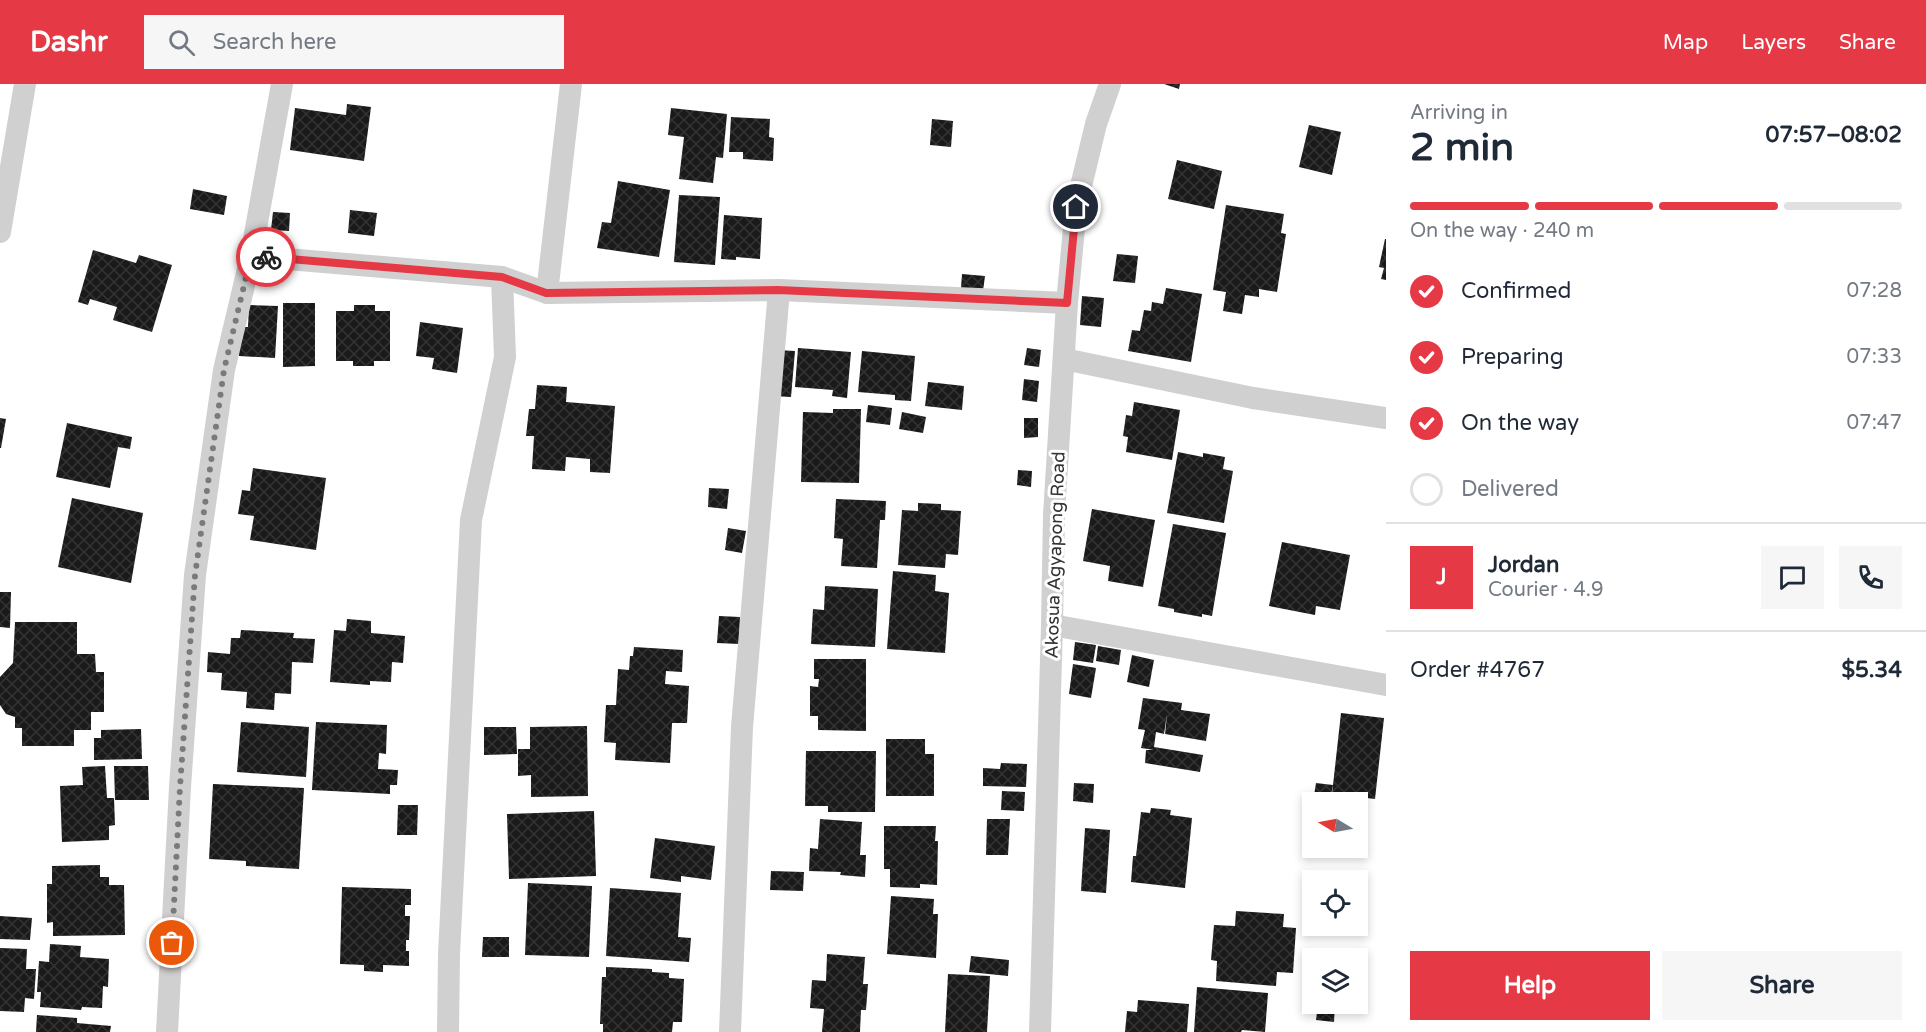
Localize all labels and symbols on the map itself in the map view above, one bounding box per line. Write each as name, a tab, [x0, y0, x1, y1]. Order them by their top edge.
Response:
pin	[1050, 181, 1101, 232]
courier	[236, 227, 296, 287]
street label: Akosua Agyapong Road	[1040, 451, 1070, 659]
north arrow	[1302, 792, 1368, 858]
pin	[146, 917, 197, 968]

